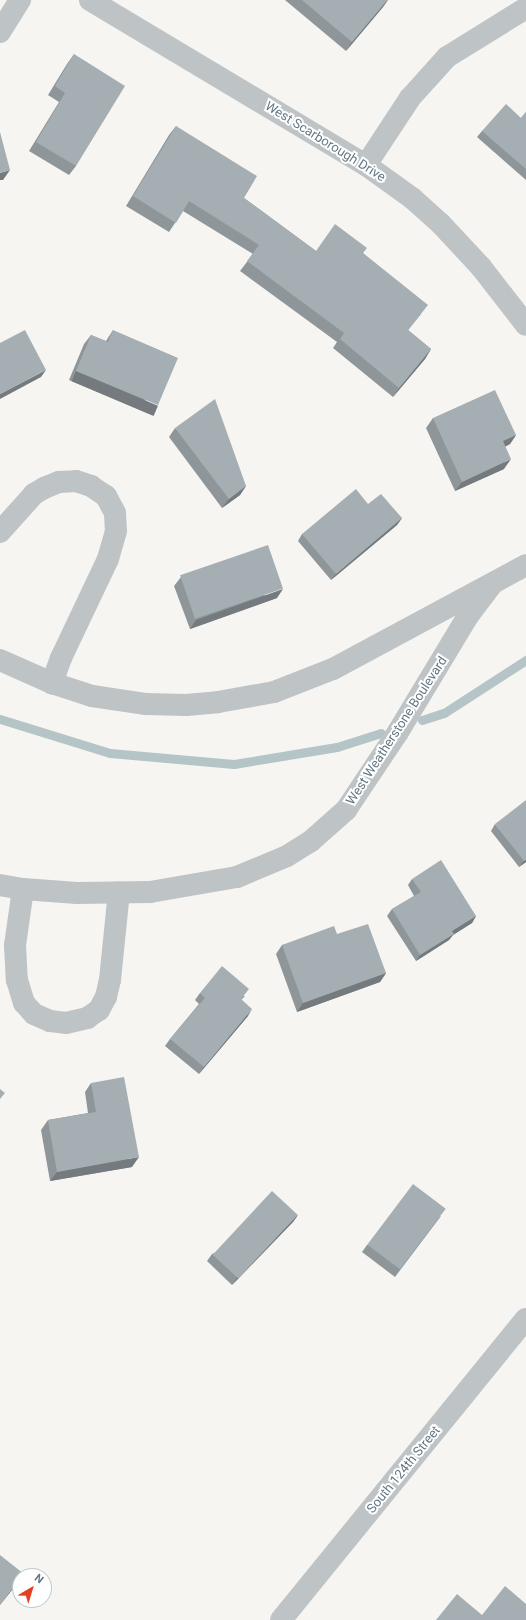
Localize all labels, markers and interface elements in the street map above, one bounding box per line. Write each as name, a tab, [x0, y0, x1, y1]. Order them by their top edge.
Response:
street label: West Scarborough Drive	[262, 99, 388, 185]
street label: West Weatherstone Boulevard	[343, 654, 451, 808]
street label: South 124th Street	[364, 1423, 444, 1517]
north arrow	[12, 1568, 52, 1608]
text: N	[32, 1571, 46, 1586]

